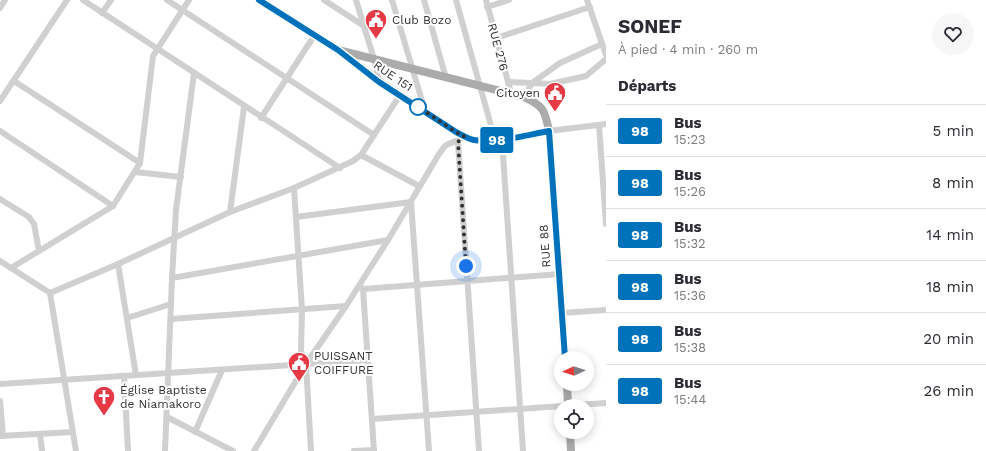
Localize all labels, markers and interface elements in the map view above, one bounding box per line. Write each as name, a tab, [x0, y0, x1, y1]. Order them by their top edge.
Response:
public building icon: Club Bozo	[363, 7, 389, 40]
place label: Club Bozo	[392, 13, 451, 27]
button: heart	[932, 13, 974, 55]
text: SONEF	[618, 15, 682, 38]
street label: RUE 276	[485, 22, 511, 72]
text: À pied · 4 min · 260 m	[618, 42, 758, 57]
street label: RUE 151	[371, 58, 415, 94]
text: Départs	[618, 77, 676, 95]
public building icon: Citoyen	[542, 80, 568, 113]
place label: Citoyen	[496, 86, 540, 100]
unlabelled marker	[409, 98, 427, 116]
text: Bus	[674, 114, 702, 132]
text: 5 min	[933, 122, 974, 140]
text: 98	[631, 123, 649, 139]
line badge: 98	[479, 127, 515, 153]
text: 98	[488, 132, 506, 148]
text: 15:23	[674, 132, 706, 147]
text: Bus	[674, 166, 702, 184]
text: 8 min	[932, 174, 974, 192]
text: 98	[631, 175, 649, 191]
text: 15:26	[674, 184, 706, 199]
text: Bus	[674, 218, 702, 236]
street label: RUE 88	[537, 224, 553, 268]
text: 14 min	[926, 226, 974, 244]
text: 98	[631, 227, 649, 243]
text: 15:32	[674, 236, 706, 251]
your location	[456, 256, 476, 276]
text: Bus	[674, 270, 702, 288]
text: 18 min	[926, 278, 974, 296]
text: 98	[631, 279, 649, 295]
text: 15:36	[674, 288, 706, 303]
text: Bus	[674, 322, 702, 340]
text: 20 min	[923, 330, 974, 348]
text: 98	[631, 331, 649, 347]
text: 15:38	[674, 340, 706, 355]
place label: PUISSANT COIFFURE	[314, 349, 374, 377]
public building icon: PUISSANT COIFFURE	[286, 350, 312, 383]
north arrow	[554, 351, 594, 391]
map controls	[554, 351, 594, 439]
text: Bus	[674, 374, 702, 392]
text: 26 min	[923, 382, 974, 400]
place label: Église Baptiste de Niamakoro	[120, 383, 207, 411]
text: 98	[631, 383, 649, 399]
church icon: Église Baptiste de Niamakoro	[91, 384, 117, 417]
text: 15:44	[674, 392, 706, 407]
button: locate	[554, 399, 594, 439]

